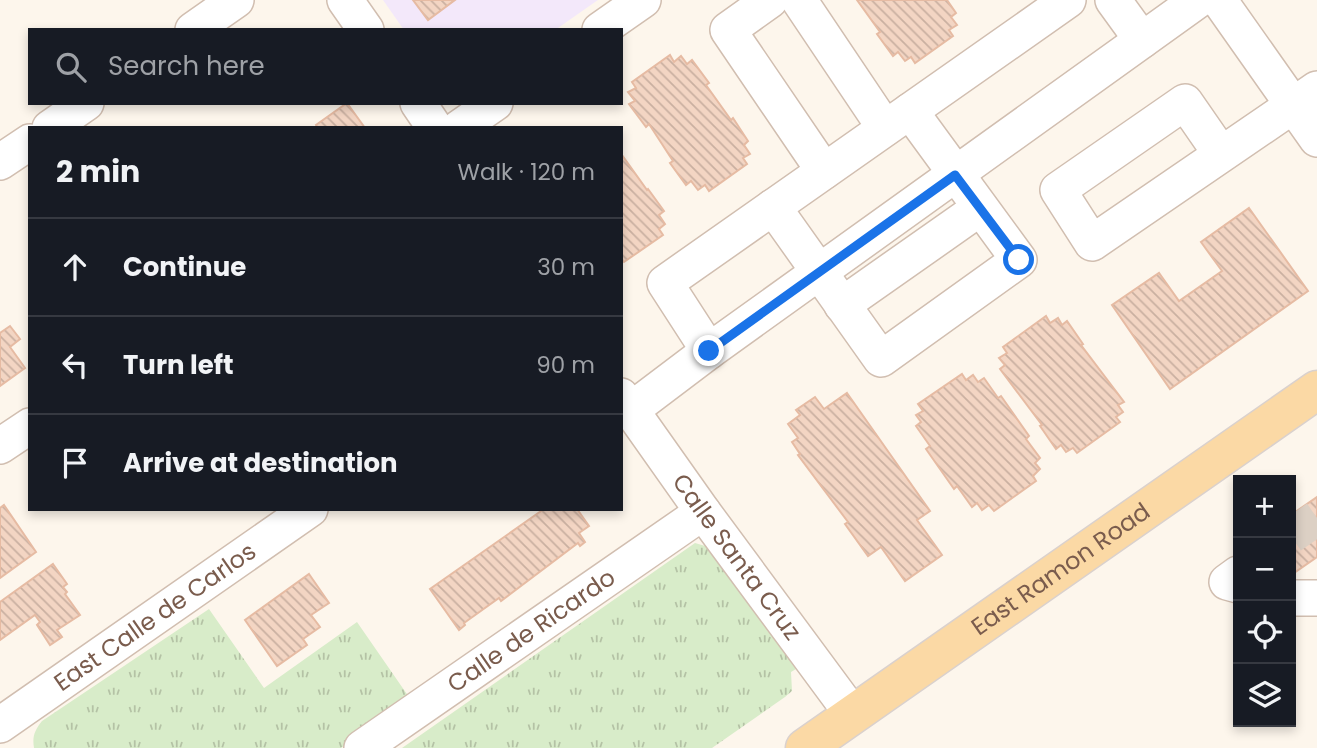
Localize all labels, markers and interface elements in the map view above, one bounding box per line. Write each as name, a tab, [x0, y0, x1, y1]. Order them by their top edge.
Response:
search box	[28, 28, 623, 105]
icon: search	[52, 48, 90, 86]
text: Search here	[108, 48, 265, 84]
text: 2 min	[56, 150, 140, 193]
text: Walk · 120 m	[457, 156, 595, 188]
route start	[1003, 244, 1034, 275]
icon: ahead	[56, 248, 94, 286]
text: Continue	[123, 249, 246, 285]
text: 30 m	[537, 251, 595, 283]
route end	[693, 335, 724, 366]
icon: left	[56, 346, 94, 384]
text: Turn left	[123, 347, 234, 383]
text: 90 m	[536, 349, 595, 381]
icon: arrive	[56, 444, 94, 482]
text: Arrive at destination	[123, 445, 398, 481]
street label: Calle Santa Cruz	[665, 467, 809, 646]
map controls	[1233, 475, 1296, 727]
button: +	[1233, 475, 1296, 538]
street label: East Ramon Road	[964, 495, 1156, 643]
street label: East Calle de Carlos	[47, 535, 262, 698]
button: −	[1233, 538, 1296, 601]
street label: Calle de Ricardo	[441, 561, 622, 700]
button: locate	[1233, 601, 1296, 664]
button: layers	[1233, 664, 1296, 727]

